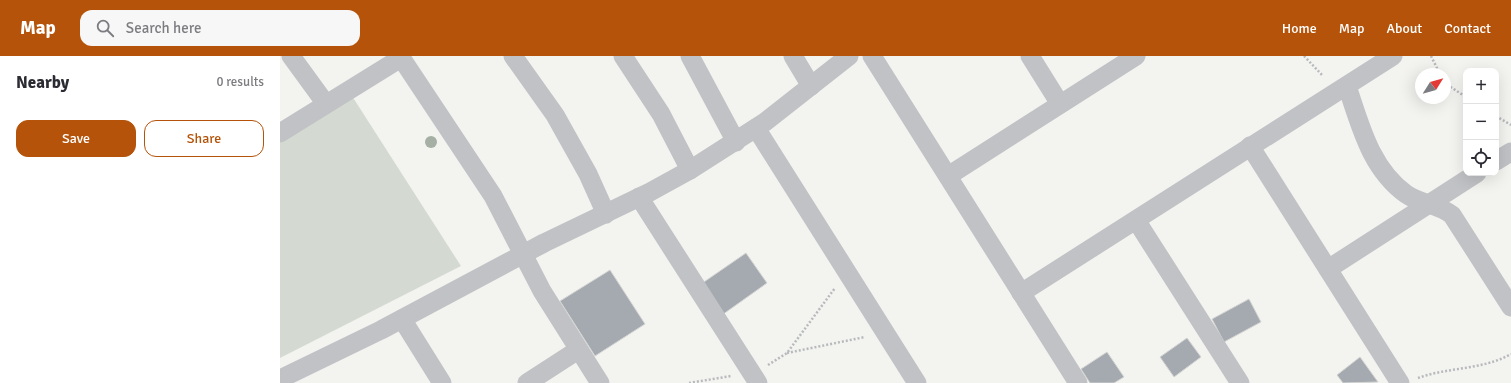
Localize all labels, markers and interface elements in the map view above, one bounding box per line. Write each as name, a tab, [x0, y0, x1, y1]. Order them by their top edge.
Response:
search box	[80, 10, 360, 46]
text: Map	[20, 16, 56, 40]
icon: search	[94, 17, 116, 39]
text: Search here	[126, 19, 201, 37]
text: Home	[1282, 20, 1317, 37]
text: Map	[1339, 20, 1364, 37]
text: About	[1386, 20, 1422, 37]
text: Contact	[1444, 20, 1491, 37]
north arrow	[1415, 68, 1451, 104]
map controls	[1463, 68, 1499, 176]
button: +	[1463, 68, 1499, 104]
text: Nearby	[16, 72, 69, 93]
text: 0 results	[216, 74, 264, 90]
button: −	[1463, 104, 1499, 140]
button: Save	[16, 120, 136, 157]
button: Share	[144, 120, 264, 157]
button: locate	[1463, 140, 1499, 176]

